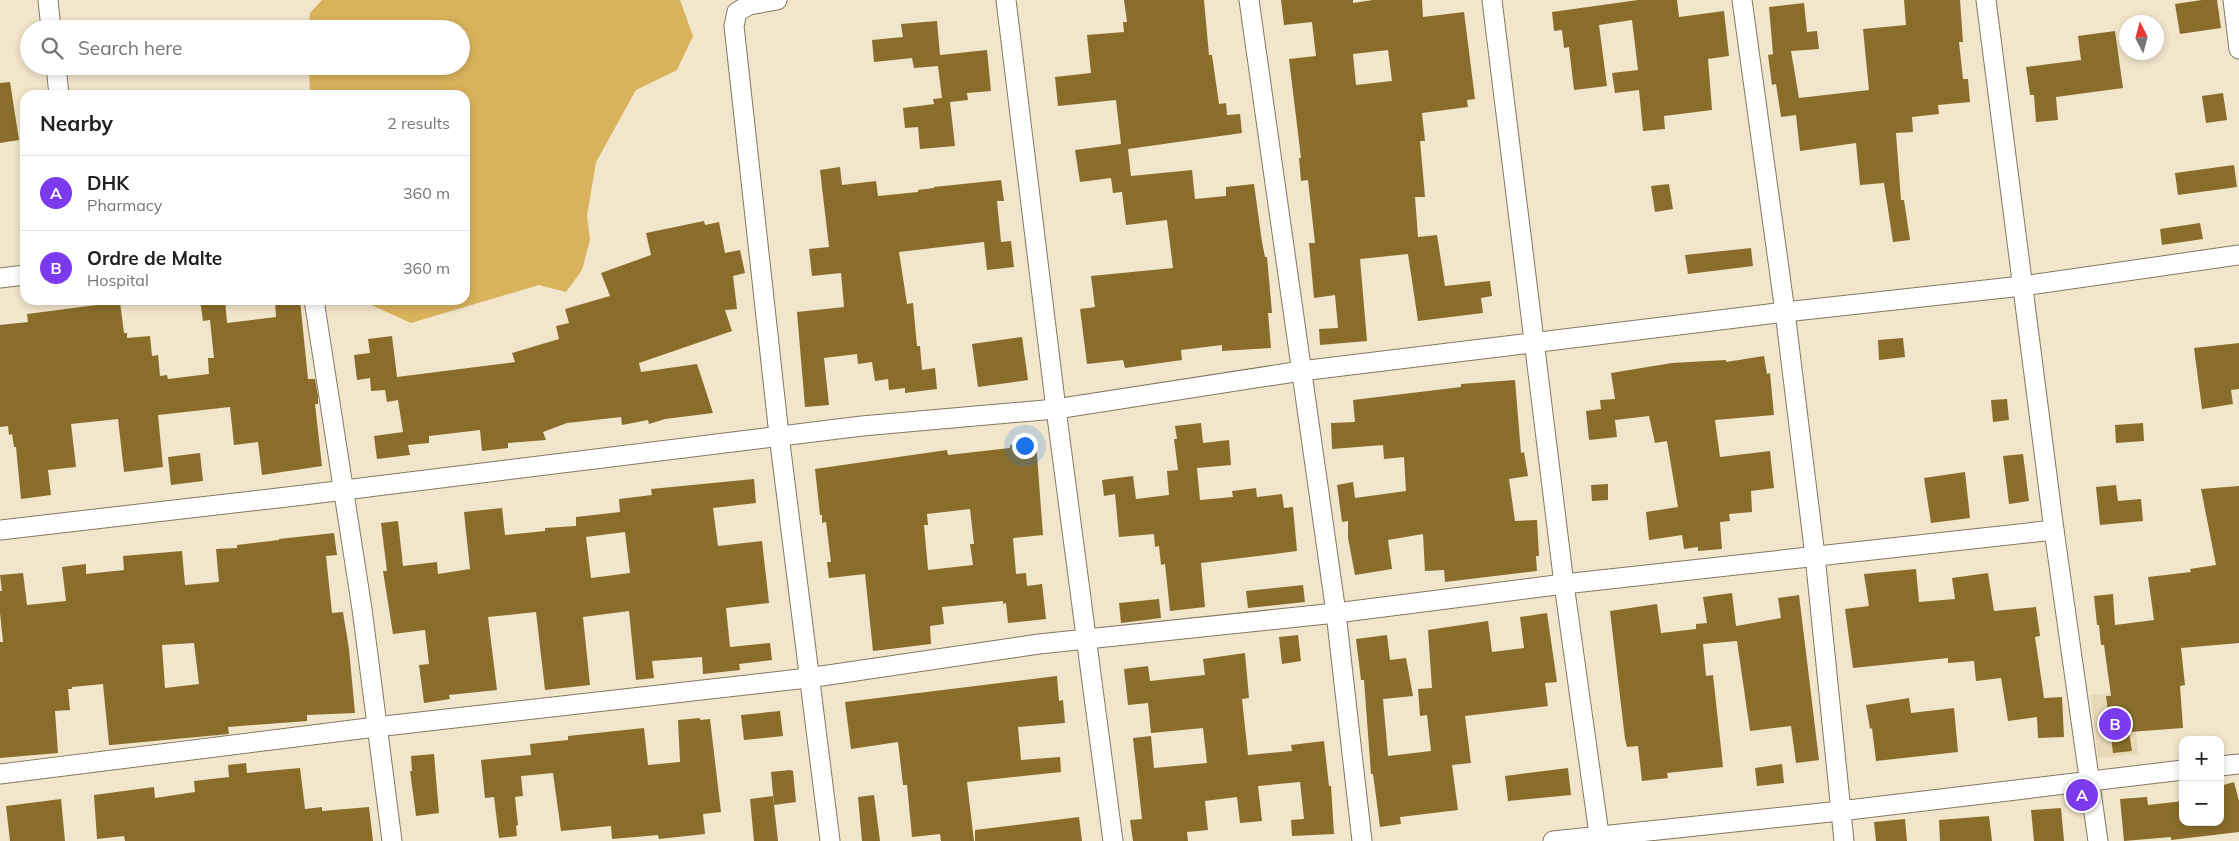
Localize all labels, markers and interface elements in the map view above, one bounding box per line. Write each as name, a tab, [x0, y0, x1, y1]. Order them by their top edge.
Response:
north arrow	[2119, 15, 2164, 60]
search box	[20, 20, 470, 75]
icon: search	[38, 34, 66, 62]
text: Search here	[78, 36, 182, 60]
text: Nearby	[40, 110, 113, 136]
text: 2 results	[387, 113, 450, 133]
text: DHK	[87, 171, 129, 195]
text: A	[50, 183, 62, 203]
text: 360 m	[403, 183, 450, 203]
text: Pharmacy	[87, 195, 162, 215]
text: Ordre de Malte	[87, 246, 222, 270]
text: B	[50, 258, 62, 278]
text: 360 m	[403, 258, 450, 278]
text: Hospital	[87, 270, 149, 290]
your location	[1012, 433, 1038, 459]
pin: B	[2099, 705, 2131, 743]
map controls	[2179, 736, 2224, 826]
button: +	[2179, 736, 2224, 781]
pin: A	[2066, 776, 2098, 814]
button: −	[2179, 781, 2224, 826]

